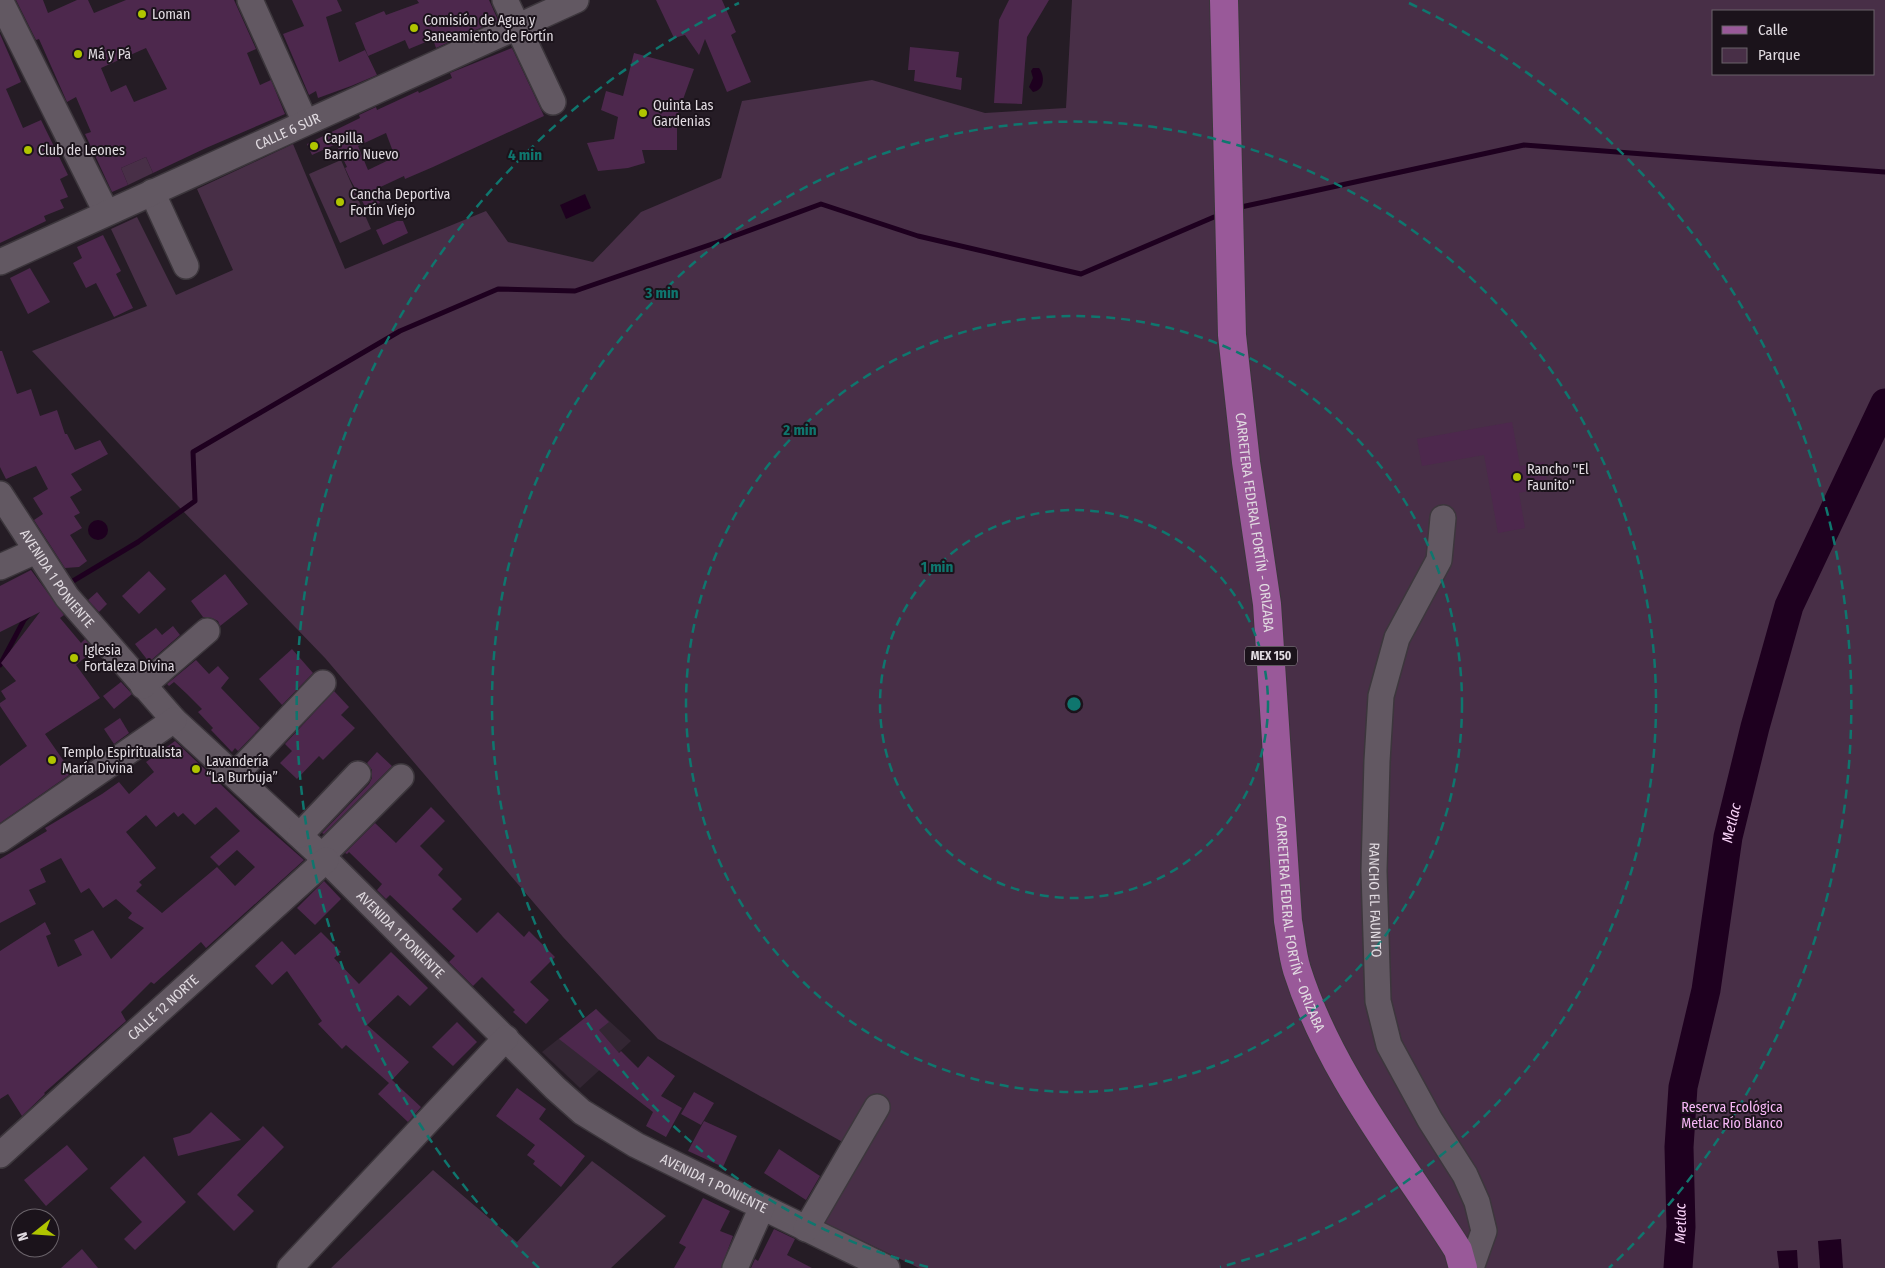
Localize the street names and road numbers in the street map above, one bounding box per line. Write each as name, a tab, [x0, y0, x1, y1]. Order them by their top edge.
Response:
street label: CALLE 6 SUR	[252, 109, 323, 153]
street label: CARRETERA FEDERAL FORTÍN - ORIZABA	[1232, 412, 1277, 633]
street label: AVENIDA 1 PONIENTE	[17, 526, 98, 631]
road number: MEX 150	[1245, 646, 1297, 666]
street label: CARRETERA FEDERAL FORTÍN - ORIZABA	[1273, 815, 1329, 1035]
street label: RANCHO EL FAUNITO	[1365, 842, 1385, 958]
street label: AVENIDA 1 PONIENTE	[353, 887, 448, 982]
street label: CALLE 12 NORTE	[124, 971, 202, 1044]
street label: AVENIDA 1 PONIENTE	[658, 1150, 771, 1217]

